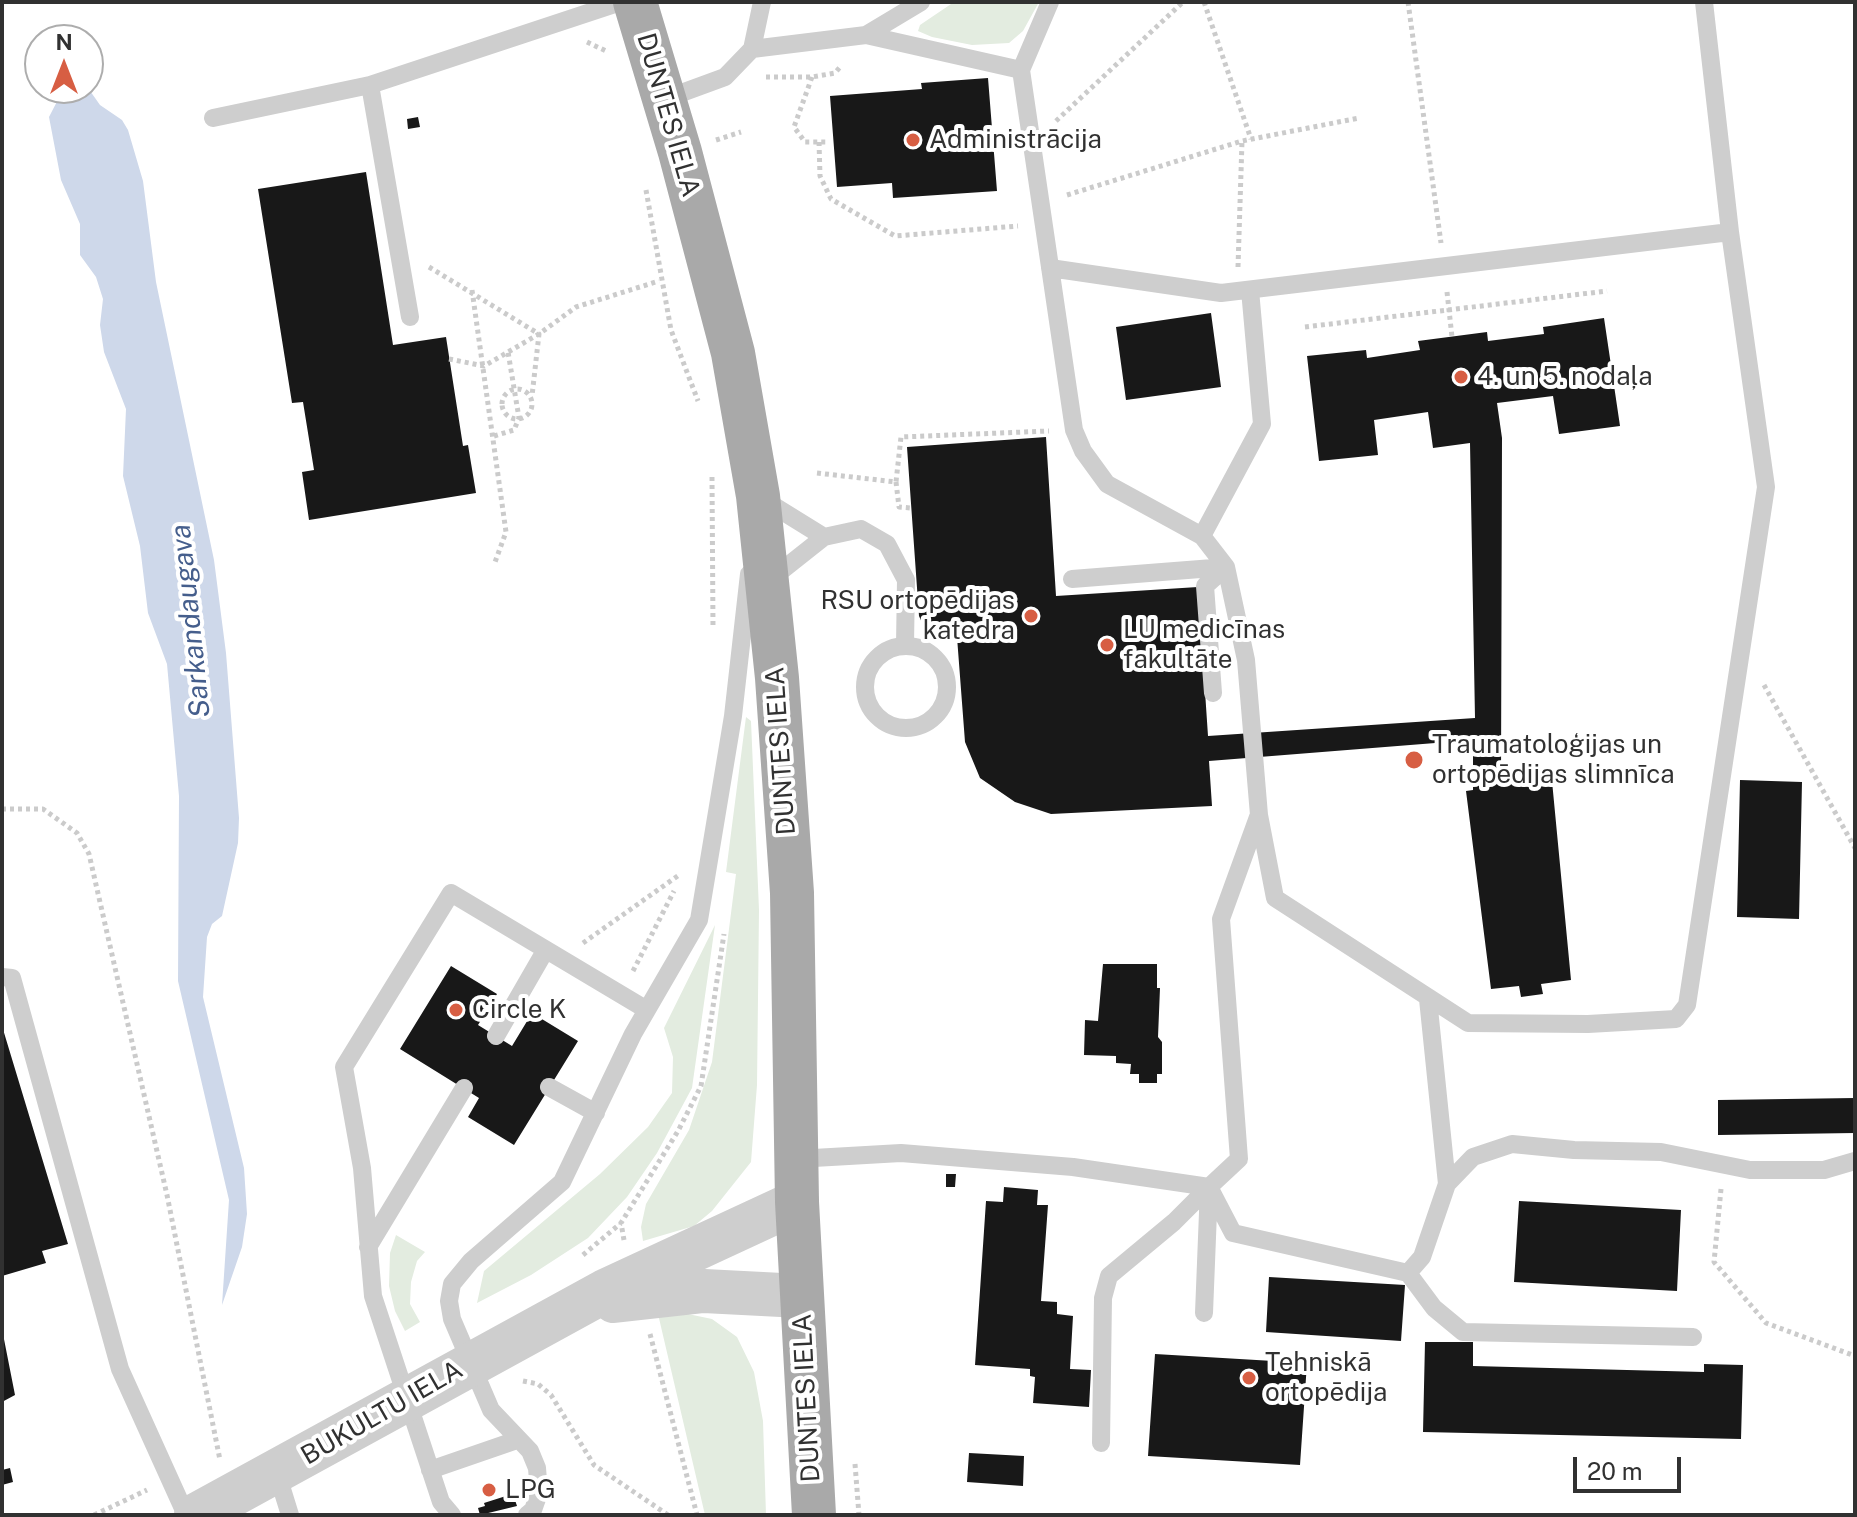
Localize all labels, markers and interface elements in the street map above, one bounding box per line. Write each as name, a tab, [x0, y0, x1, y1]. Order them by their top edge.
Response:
north arrow	[24, 24, 104, 104]
text: N	[55, 29, 73, 55]
street label: DUNTES IELA	[630, 30, 706, 200]
place label: Administrācija	[929, 124, 1102, 156]
marker: Administrācija	[904, 131, 922, 149]
place label: 4. un 5. nodaļa	[1477, 361, 1653, 393]
marker: 4. un 5. nodaļa	[1452, 368, 1470, 386]
water label: Sarkandaugava	[164, 523, 218, 719]
place label: RSU ortopēdijas katedra	[820, 585, 1015, 646]
marker: RSU ortopēdijas katedra	[1022, 607, 1040, 625]
place label: LU medicīnas fakultāte	[1123, 614, 1285, 676]
marker: LU medicīnas fakultāte	[1098, 636, 1116, 654]
street label: DUNTES IELA	[760, 666, 802, 836]
place label: Traumatoloģijas un ortopēdijas slimnīca	[1432, 729, 1675, 790]
marker: Traumatoloģijas un ortopēdijas slimnīca	[1403, 749, 1425, 771]
place label: Circle K	[472, 994, 566, 1026]
marker: Circle K	[447, 1001, 465, 1019]
street label: DUNTES IELA	[787, 1313, 827, 1483]
place label: Tehniskā ortopēdija	[1265, 1347, 1387, 1408]
street label: BUKULTU IELA	[296, 1354, 468, 1472]
marker: Tehniskā ortopēdija	[1240, 1369, 1258, 1387]
scale bar	[1577, 1441, 1685, 1491]
text: 20 m	[1587, 1457, 1643, 1485]
place label: LPG	[505, 1474, 556, 1506]
marker: LPG	[480, 1481, 498, 1499]

